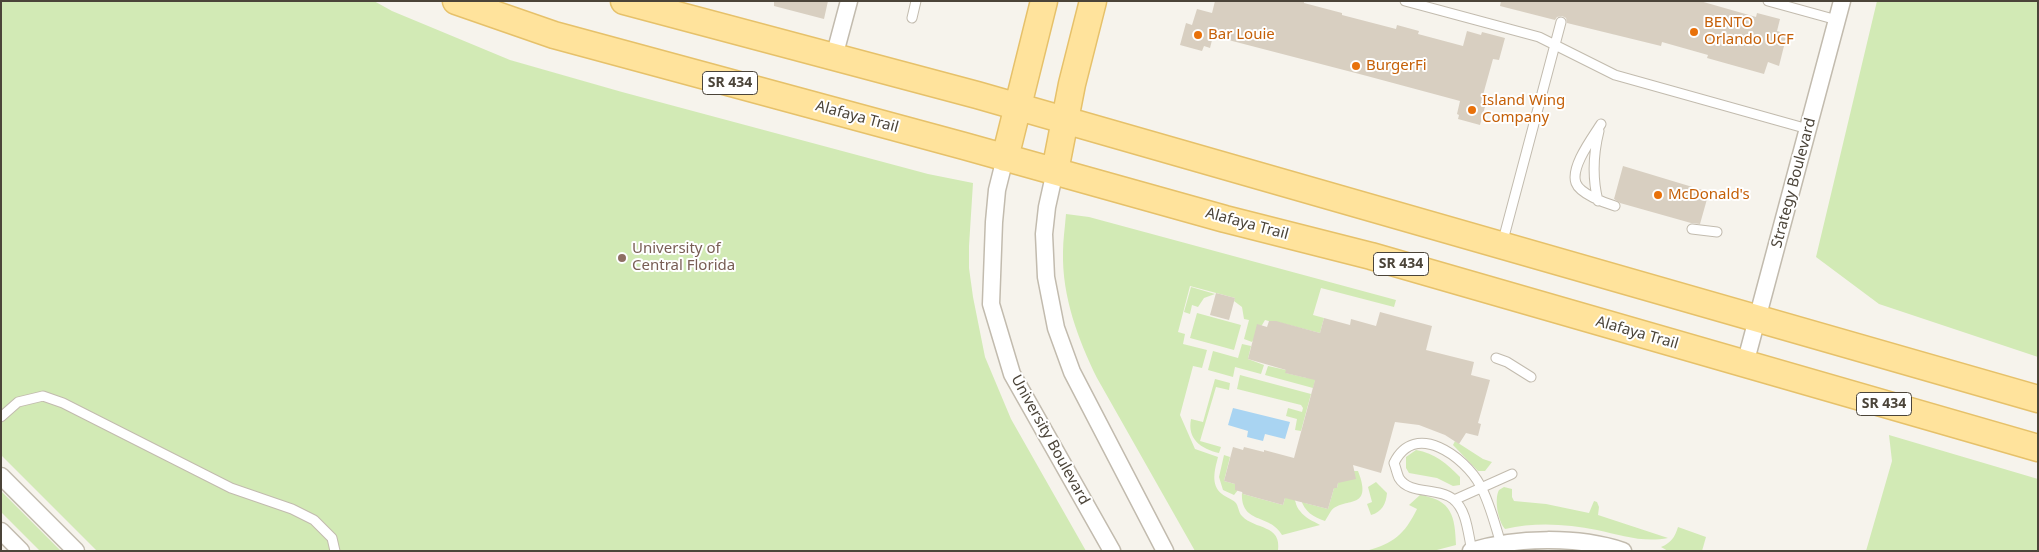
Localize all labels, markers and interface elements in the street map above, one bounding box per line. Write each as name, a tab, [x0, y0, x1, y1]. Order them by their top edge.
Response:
place label: BENTO Orlando UCF	[1704, 14, 1794, 49]
place label: Bar Louie	[1208, 26, 1275, 44]
marker: BENTO Orlando UCF	[1688, 26, 1700, 38]
marker: Bar Louie	[1192, 29, 1204, 41]
place label: BurgerFi	[1366, 57, 1427, 75]
marker: BurgerFi	[1350, 60, 1362, 72]
road number: SR 434	[702, 72, 758, 95]
place label: Island Wing Company	[1482, 92, 1565, 127]
street label: Alafaya Trail	[814, 97, 900, 137]
marker: Island Wing Company	[1466, 104, 1478, 116]
street label: Strategy Boulevard	[1768, 116, 1820, 250]
place label: McDonald's	[1668, 186, 1750, 204]
marker: McDonald's	[1652, 189, 1664, 201]
street label: Alafaya Trail	[1204, 204, 1290, 244]
place label: University of Central Florida	[632, 240, 735, 275]
marker: University of Central Florida	[616, 252, 628, 264]
road number: SR 434	[1374, 252, 1428, 276]
street label: Alafaya Trail	[1594, 313, 1680, 353]
street label: University Boulevard	[1007, 372, 1093, 508]
road number: SR 434	[1856, 392, 1912, 416]

